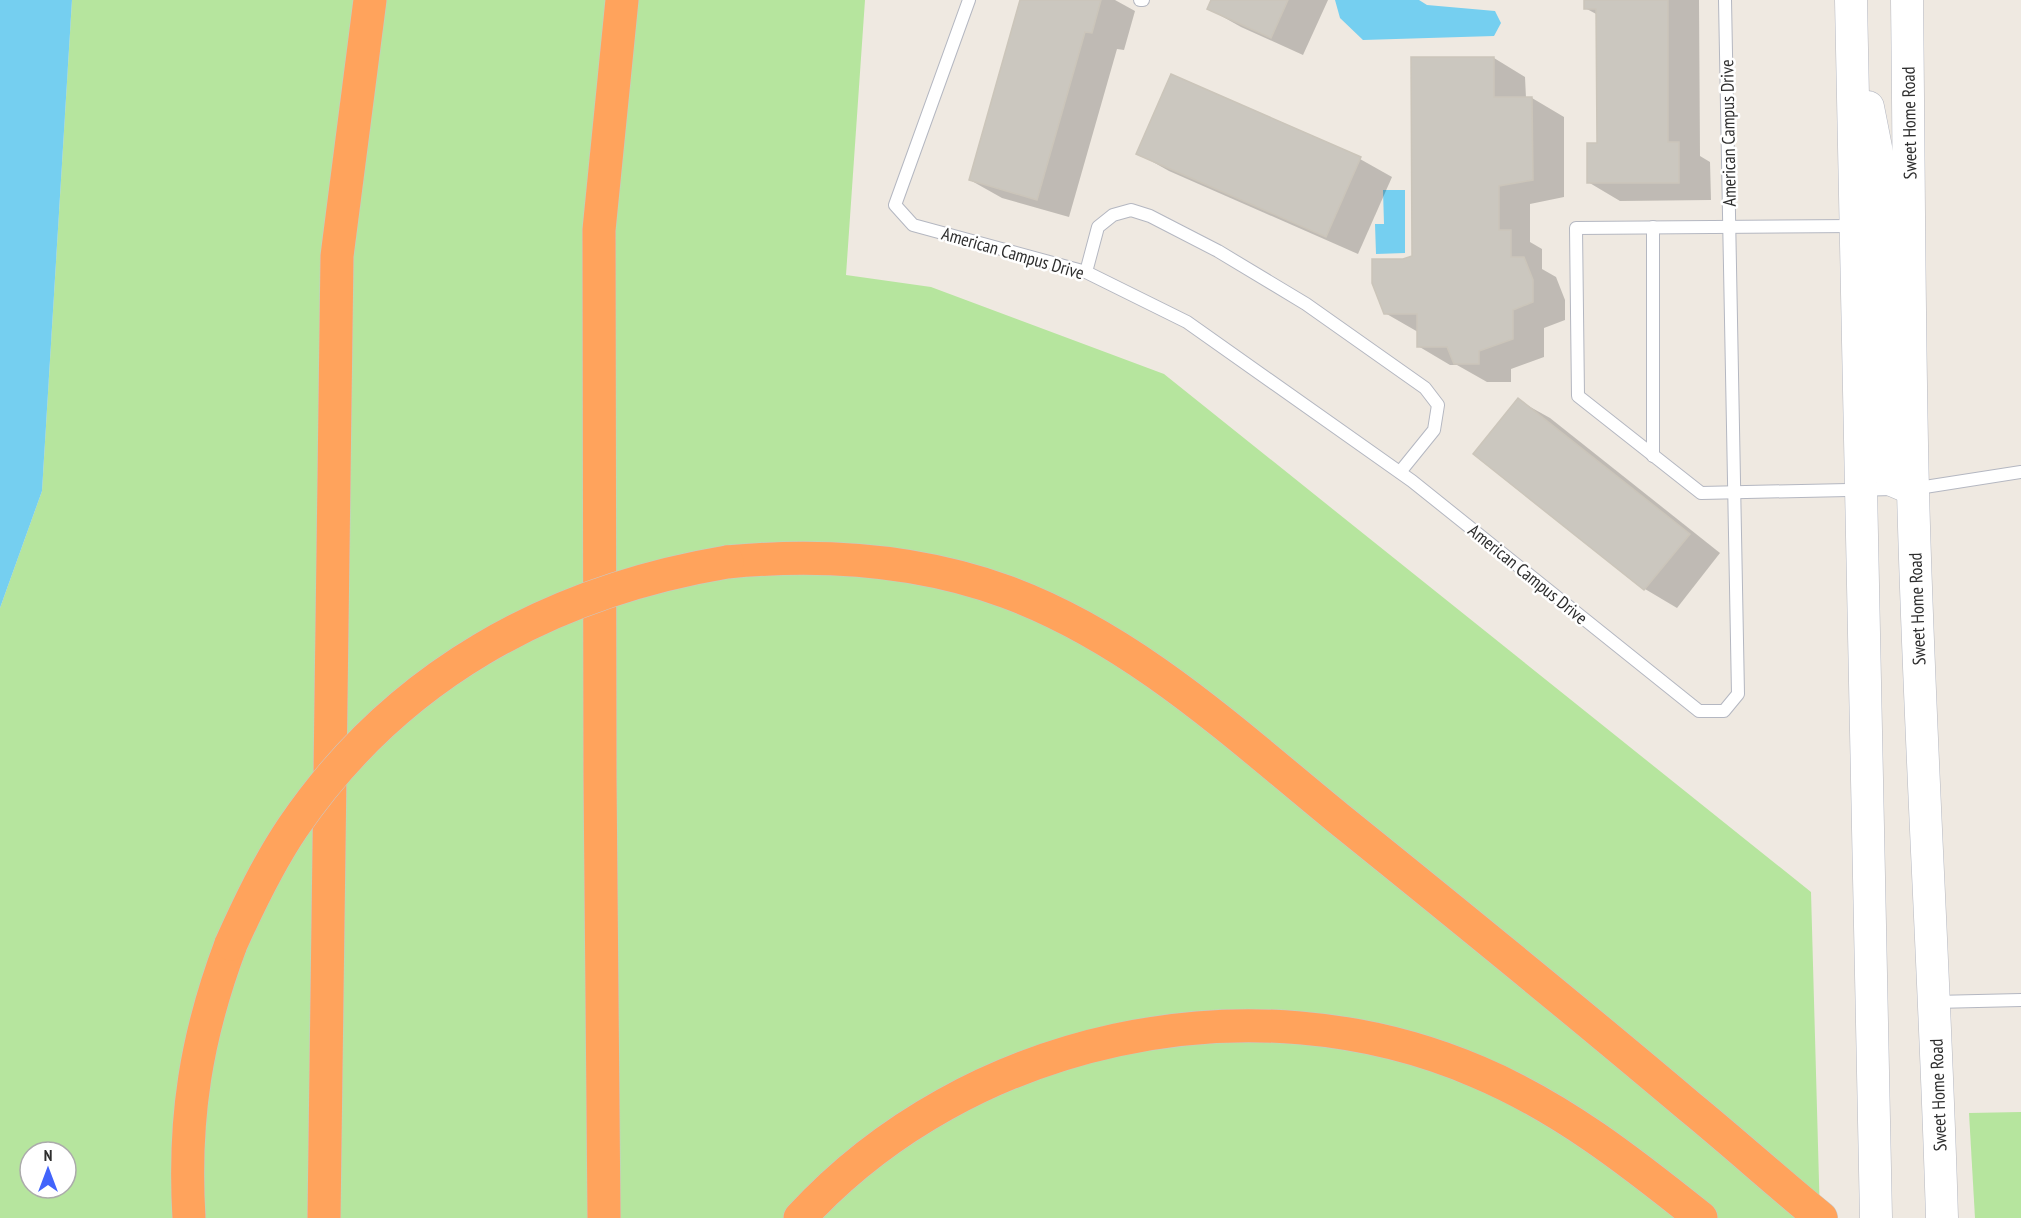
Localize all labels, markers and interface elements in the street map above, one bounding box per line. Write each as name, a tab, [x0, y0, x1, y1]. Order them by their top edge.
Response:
street label: American Campus Drive	[1715, 59, 1741, 207]
street label: Sweet Home Road	[1897, 66, 1921, 180]
street label: American Campus Drive	[939, 222, 1087, 284]
street label: American Campus Drive	[1464, 519, 1592, 629]
street label: Sweet Home Road	[1904, 552, 1930, 666]
street label: Sweet Home Road	[1925, 1038, 1951, 1152]
north arrow	[18, 1140, 78, 1200]
text: N	[44, 1145, 52, 1165]

